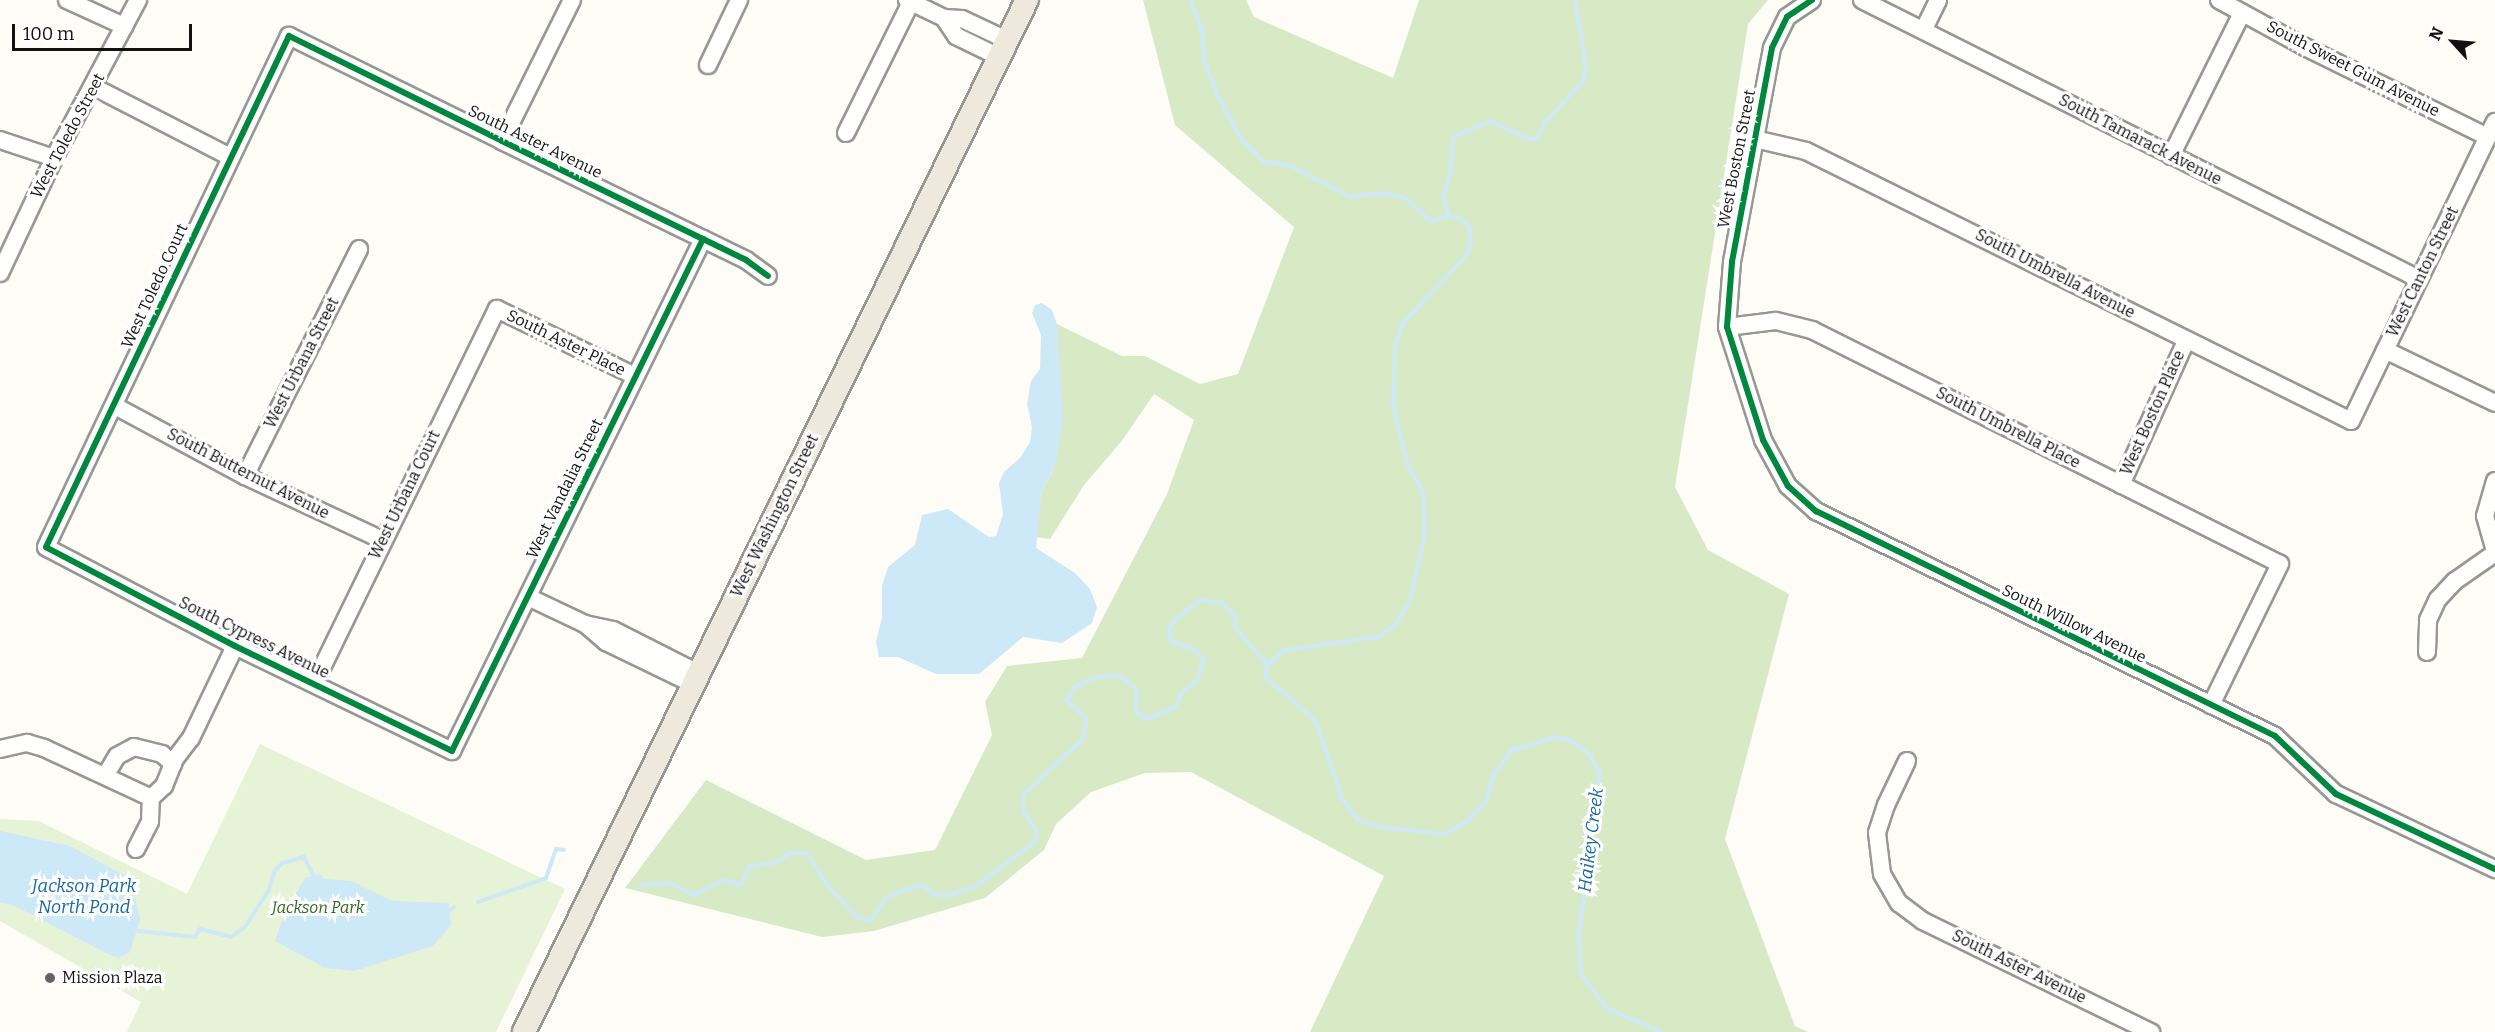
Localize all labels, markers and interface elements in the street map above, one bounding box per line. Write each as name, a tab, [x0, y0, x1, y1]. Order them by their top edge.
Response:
scale bar	[15, 12, 195, 50]
north arrow	[2423, 12, 2483, 72]
street label: South Sweet Gum Avenue	[2263, 17, 2443, 121]
text: 100 m	[23, 23, 74, 45]
text: N	[2425, 24, 2448, 44]
street label: West Toledo Street	[27, 70, 109, 202]
street label: West Boston Street	[1714, 88, 1760, 230]
street label: South Tamarack Avenue	[2055, 91, 2225, 189]
street label: South Aster Avenue	[465, 101, 605, 183]
street label: West Canton Street	[2383, 204, 2463, 340]
street label: West Toledo Court	[118, 221, 192, 351]
street label: South Umbrella Avenue	[1972, 225, 2138, 323]
street label: West Urbana Street	[261, 294, 343, 432]
street label: South Aster Place	[503, 306, 629, 380]
street label: West Boston Place	[2117, 348, 2189, 478]
street label: South Umbrella Place	[1933, 383, 2083, 473]
street label: West Vandalia Street	[523, 416, 607, 562]
street label: South Butternut Avenue	[164, 425, 332, 523]
street label: West Urbana Court	[365, 427, 445, 563]
street label: West Washington Street	[727, 431, 823, 601]
street label: South Willow Avenue	[1999, 581, 2149, 667]
street label: South Cypress Avenue	[175, 593, 333, 683]
water label: Haikey Creek	[1574, 786, 1608, 894]
water label: Jackson Park North Pond	[32, 876, 136, 918]
park label: Jackson Park	[272, 898, 364, 918]
street label: South Aster Avenue	[1949, 926, 2089, 1008]
place label: Mission Plaza	[62, 968, 163, 988]
marker: Mission Plaza	[43, 971, 57, 985]

